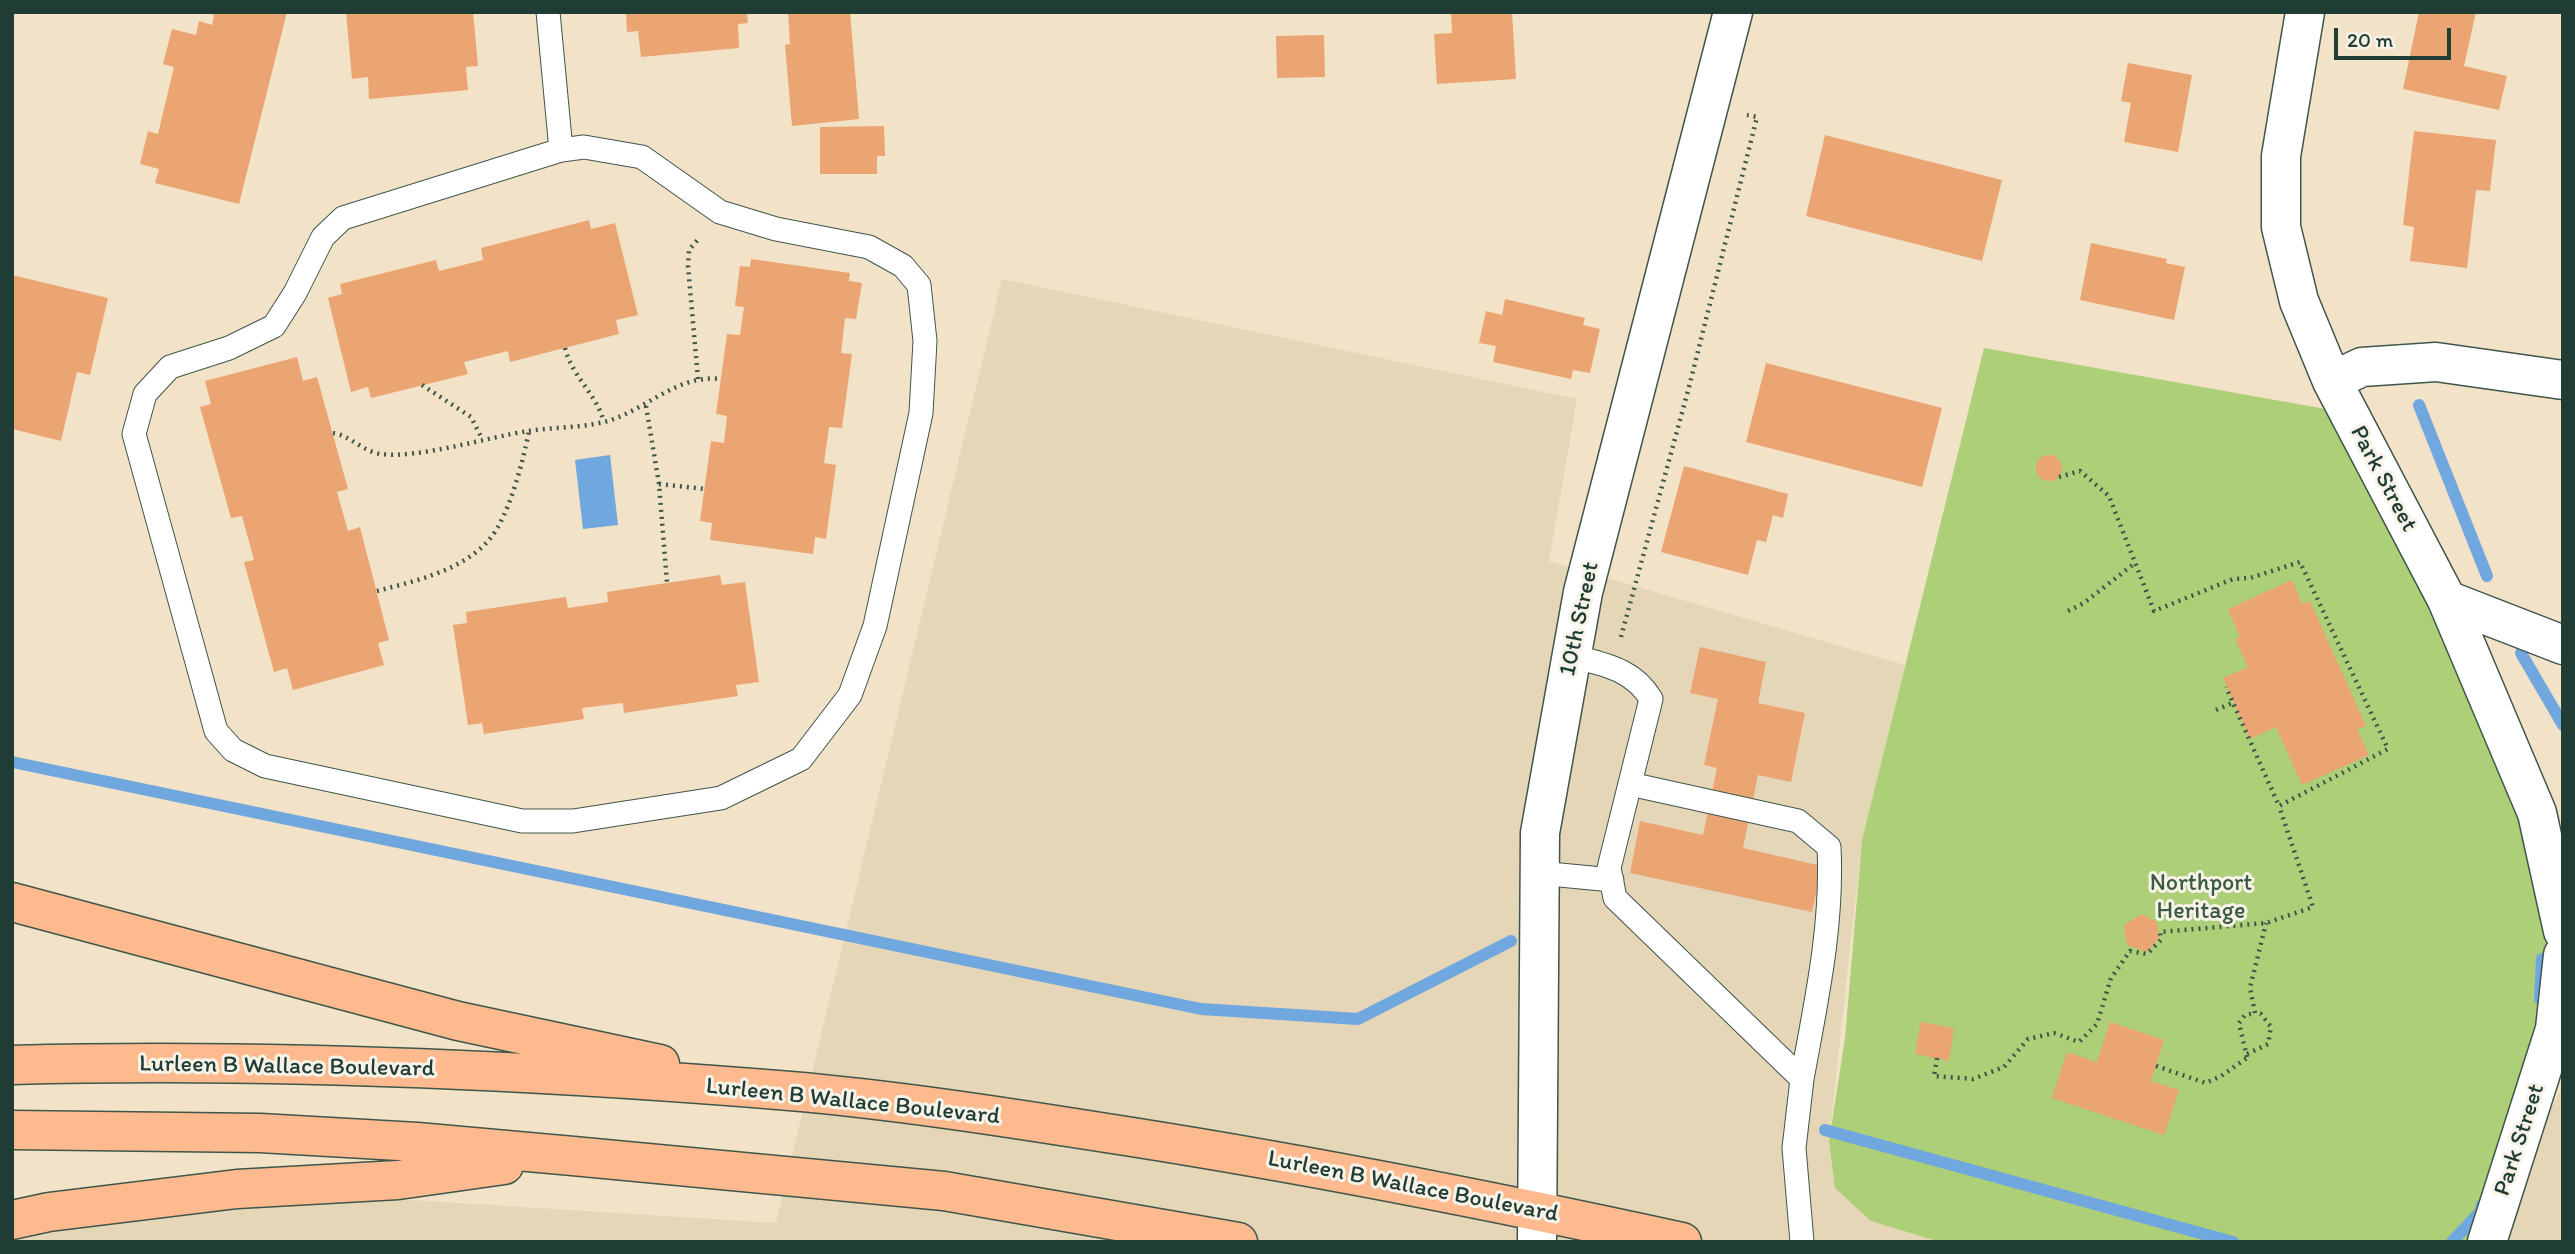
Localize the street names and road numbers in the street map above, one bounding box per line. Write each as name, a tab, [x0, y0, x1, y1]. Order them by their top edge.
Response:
street label: Park Street	[2343, 421, 2423, 537]
street label: 10th Street	[1554, 559, 1606, 679]
street label: Lurleen B Wallace Boulevard	[139, 1050, 435, 1084]
street label: Lurleen B Wallace Boulevard	[704, 1072, 1002, 1132]
street label: Park Street	[2488, 1080, 2552, 1200]
street label: Lurleen B Wallace Boulevard	[1265, 1145, 1561, 1229]

